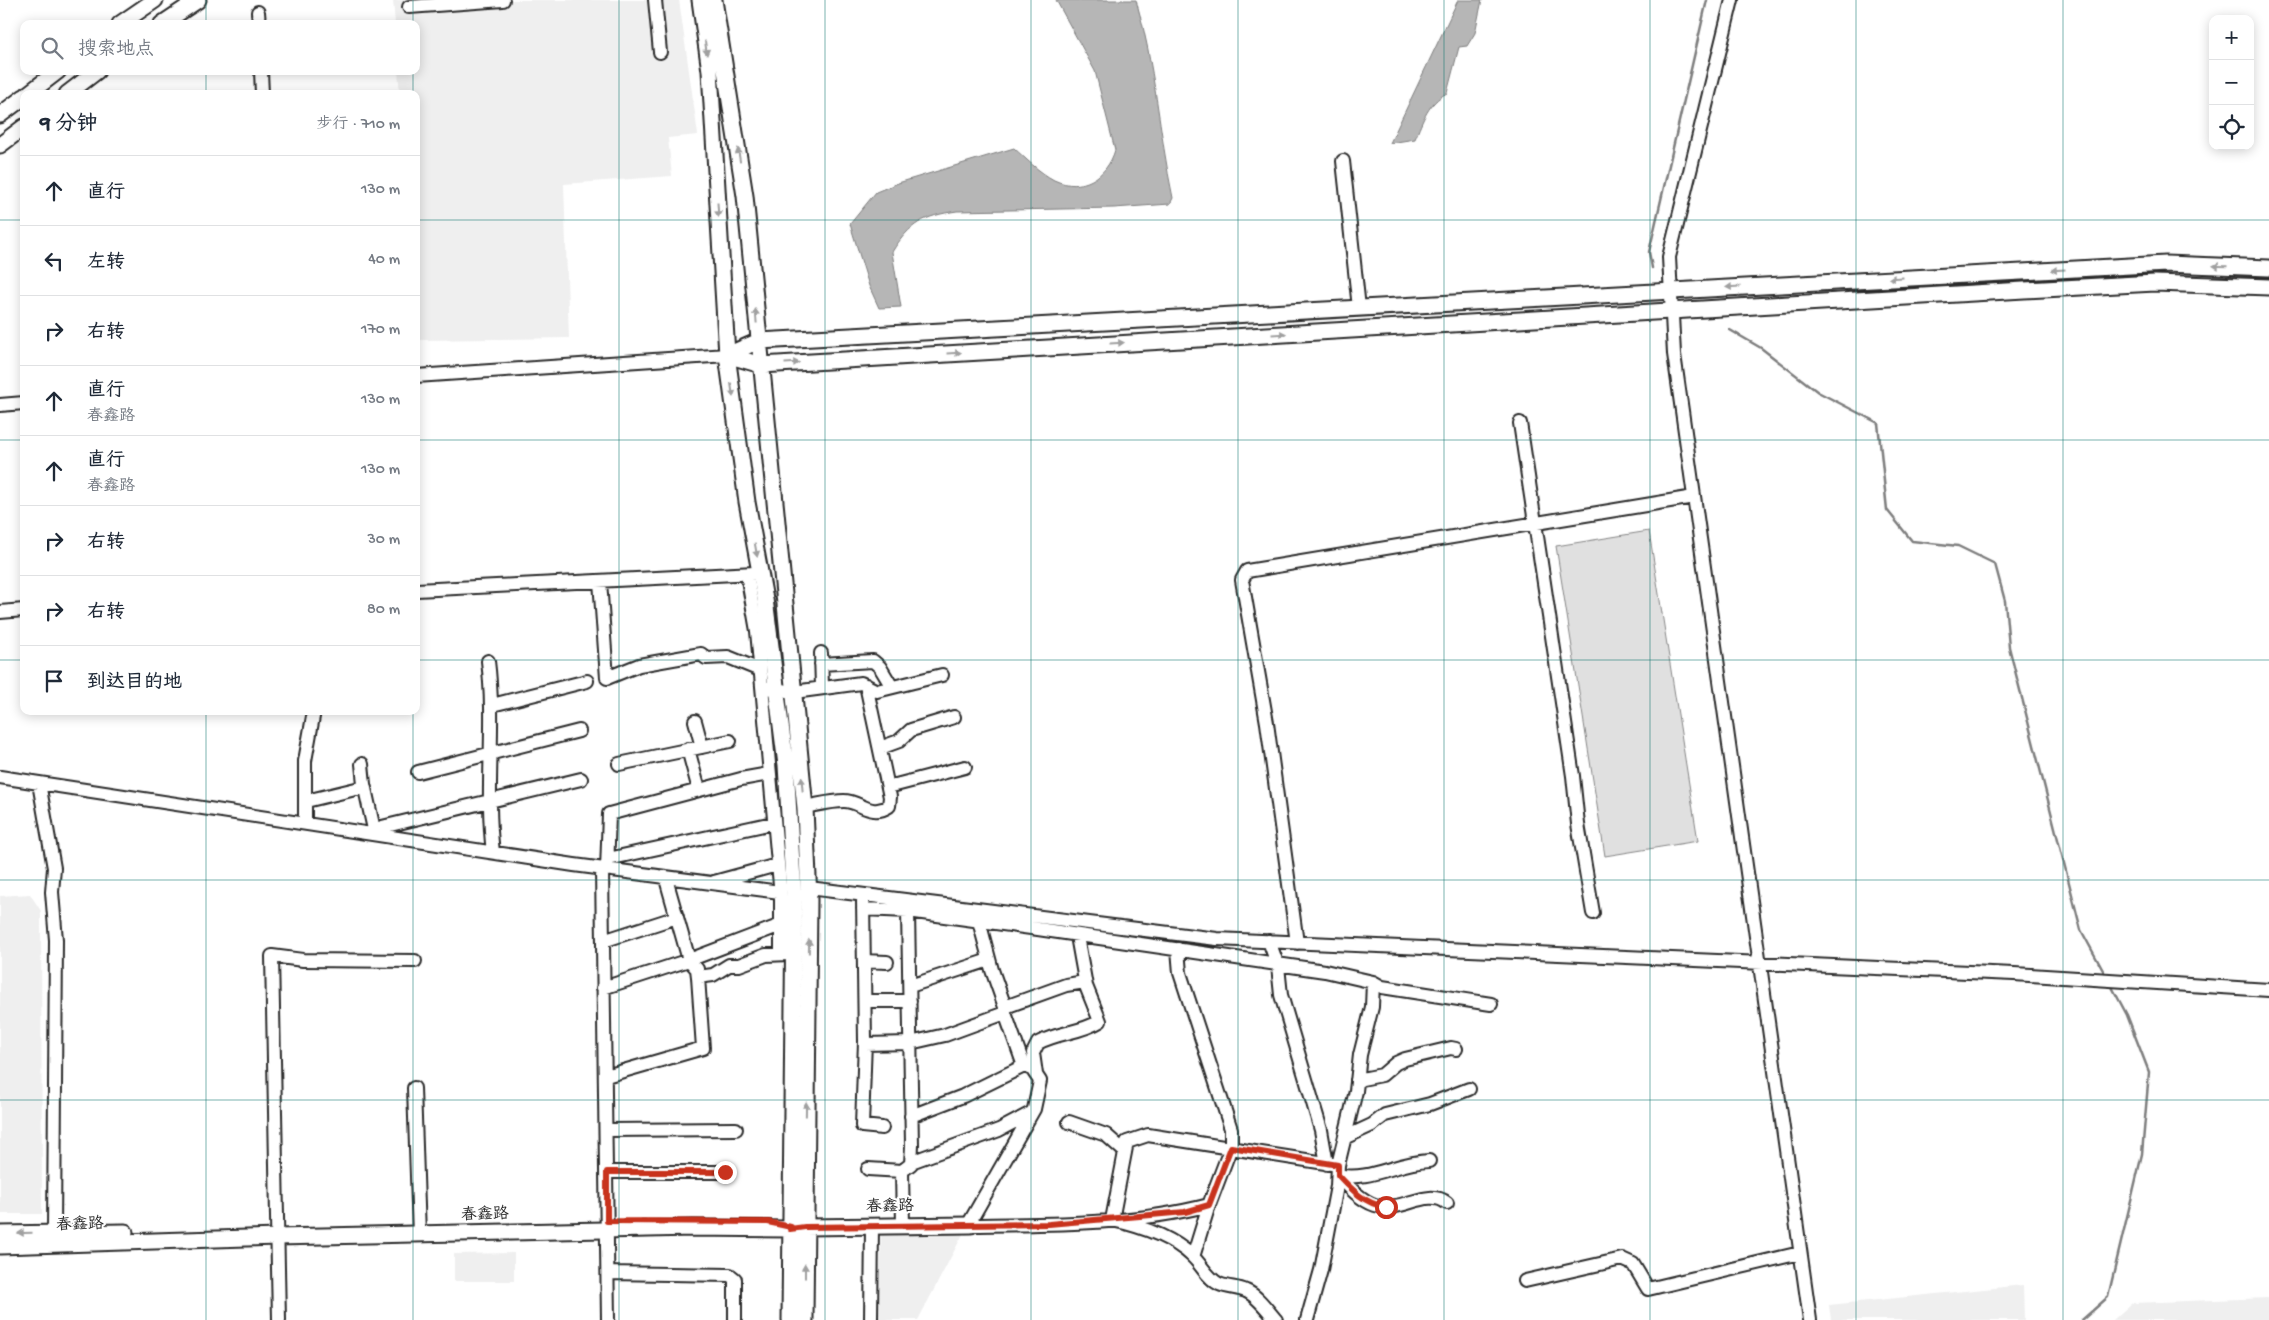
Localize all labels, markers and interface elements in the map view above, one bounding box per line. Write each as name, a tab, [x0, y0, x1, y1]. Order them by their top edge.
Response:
map controls	[2209, 15, 2254, 150]
button: +	[2209, 15, 2254, 60]
search box	[20, 20, 420, 75]
icon: search	[38, 34, 66, 62]
text: 搜索地点	[78, 39, 154, 62]
one-way arrow	[703, 41, 711, 57]
button: −	[2209, 60, 2254, 105]
button: locate	[2209, 105, 2254, 150]
text: 9 分钟	[40, 113, 98, 138]
text: 步行 · 710 m	[316, 116, 400, 135]
one-way arrow	[734, 146, 742, 162]
icon: ahead	[40, 177, 68, 205]
text: 130 m	[361, 181, 400, 200]
text: 直行	[87, 182, 125, 205]
one-way arrow	[715, 203, 723, 219]
icon: left	[40, 247, 68, 275]
text: 40 m	[368, 251, 400, 270]
text: 左转	[87, 252, 125, 275]
one-way arrow	[2212, 261, 2228, 269]
one-way arrow	[2050, 266, 2066, 274]
one-way arrow	[1887, 275, 1903, 283]
one-way arrow	[1725, 284, 1741, 292]
one-way arrow	[752, 308, 760, 324]
icon: right	[40, 317, 68, 345]
text: 170 m	[361, 321, 400, 340]
text: 右转	[87, 322, 125, 345]
one-way arrow	[1271, 329, 1287, 337]
one-way arrow	[1109, 339, 1125, 347]
one-way arrow	[947, 349, 963, 357]
one-way arrow	[784, 358, 800, 366]
text: 直行	[87, 380, 125, 403]
one-way arrow	[728, 382, 736, 398]
icon: ahead	[40, 387, 68, 415]
text: 130 m	[361, 391, 400, 410]
text: 春鑫路	[87, 408, 135, 427]
text: 直行	[87, 450, 125, 473]
icon: ahead	[40, 457, 68, 485]
text: 130 m	[361, 461, 400, 480]
text: 春鑫路	[87, 478, 135, 497]
icon: right	[40, 527, 68, 555]
text: 30 m	[367, 531, 400, 550]
text: 右转	[87, 532, 125, 555]
one-way arrow	[752, 543, 760, 559]
icon: right	[40, 597, 68, 625]
text: 80 m	[367, 601, 400, 620]
text: 右转	[87, 602, 125, 625]
icon: arrive	[40, 667, 68, 695]
text: 到达目的地	[87, 672, 182, 695]
one-way arrow	[798, 776, 806, 792]
one-way arrow	[805, 938, 813, 954]
one-way arrow	[803, 1101, 811, 1117]
route end	[714, 1161, 737, 1184]
street label: 春鑫路	[866, 1196, 914, 1218]
route start	[1375, 1196, 1398, 1219]
street label: 春鑫路	[461, 1204, 509, 1226]
street label: 春鑫路	[56, 1214, 104, 1236]
one-way arrow	[17, 1230, 33, 1238]
one-way arrow	[801, 1263, 809, 1279]

